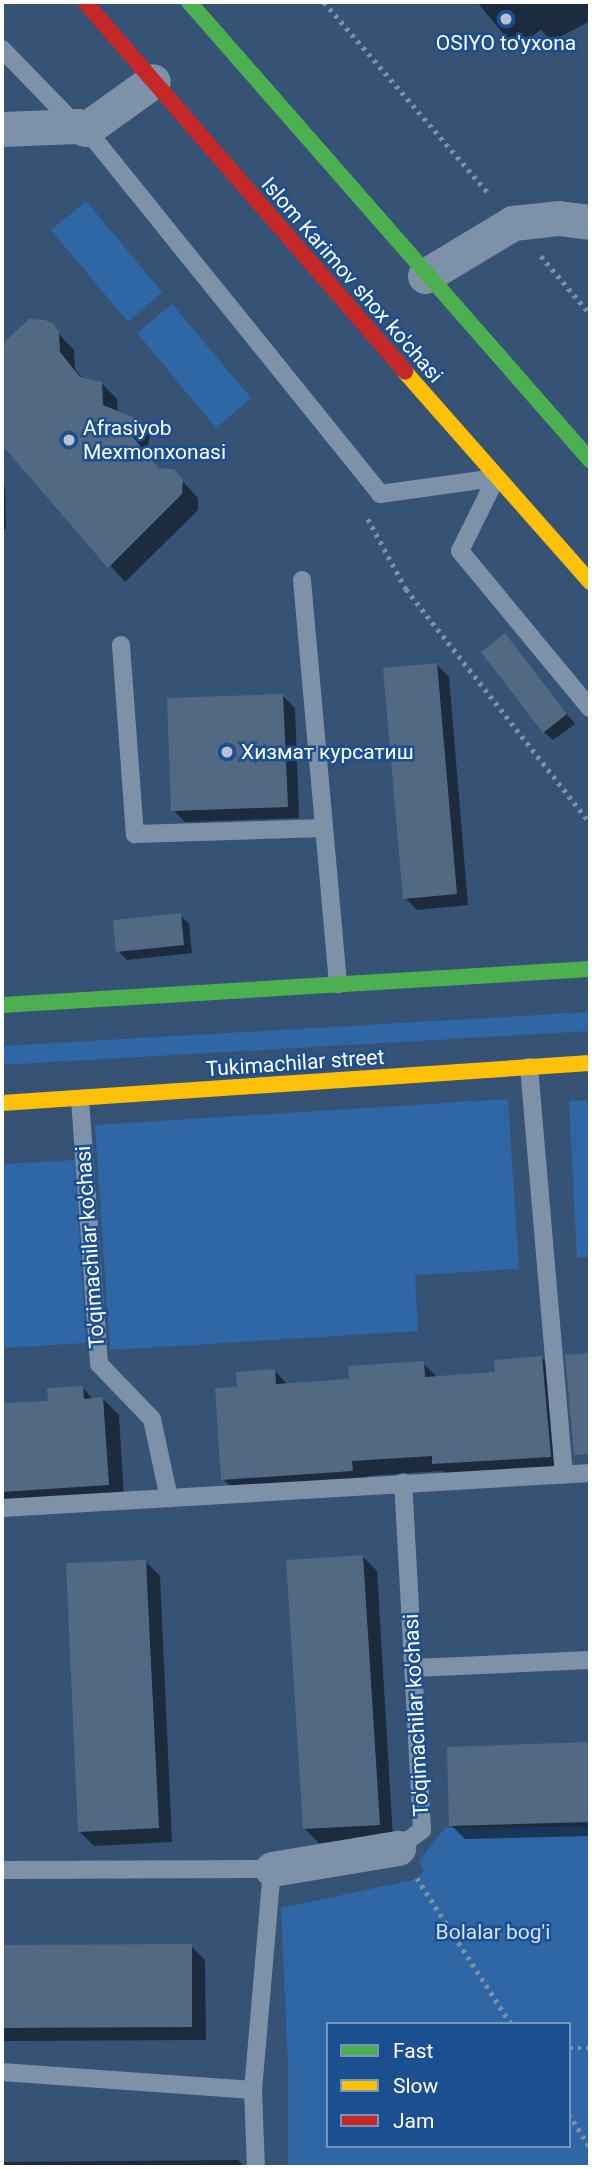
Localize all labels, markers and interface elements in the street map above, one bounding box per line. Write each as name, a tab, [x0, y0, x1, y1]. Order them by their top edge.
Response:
marker: OSIYO to'yxona	[498, 11, 514, 27]
place label: OSIYO to'yxona	[436, 30, 576, 56]
street label: Islom Karimov shox ko'chasi	[256, 172, 448, 388]
place label: Afrasiyob Mexmonxonasi	[83, 415, 226, 465]
marker: Afrasiyob Mexmonxonasi	[61, 432, 77, 448]
place label: Хизмат курсатиш	[241, 739, 414, 765]
marker: Хизмат курсатиш	[219, 744, 235, 760]
street label: Tukimachilar street	[205, 1044, 385, 1082]
street label: To'qimachilar ko'chasi	[70, 1145, 110, 1349]
street label: To'qimachilar ko'chasi	[398, 1613, 434, 1817]
park label: Bolalar bog'i	[436, 1919, 550, 1945]
legend	[326, 2022, 571, 2148]
text: Fast	[393, 2039, 433, 2063]
text: Slow	[393, 2074, 438, 2098]
text: Jam	[393, 2109, 434, 2133]

